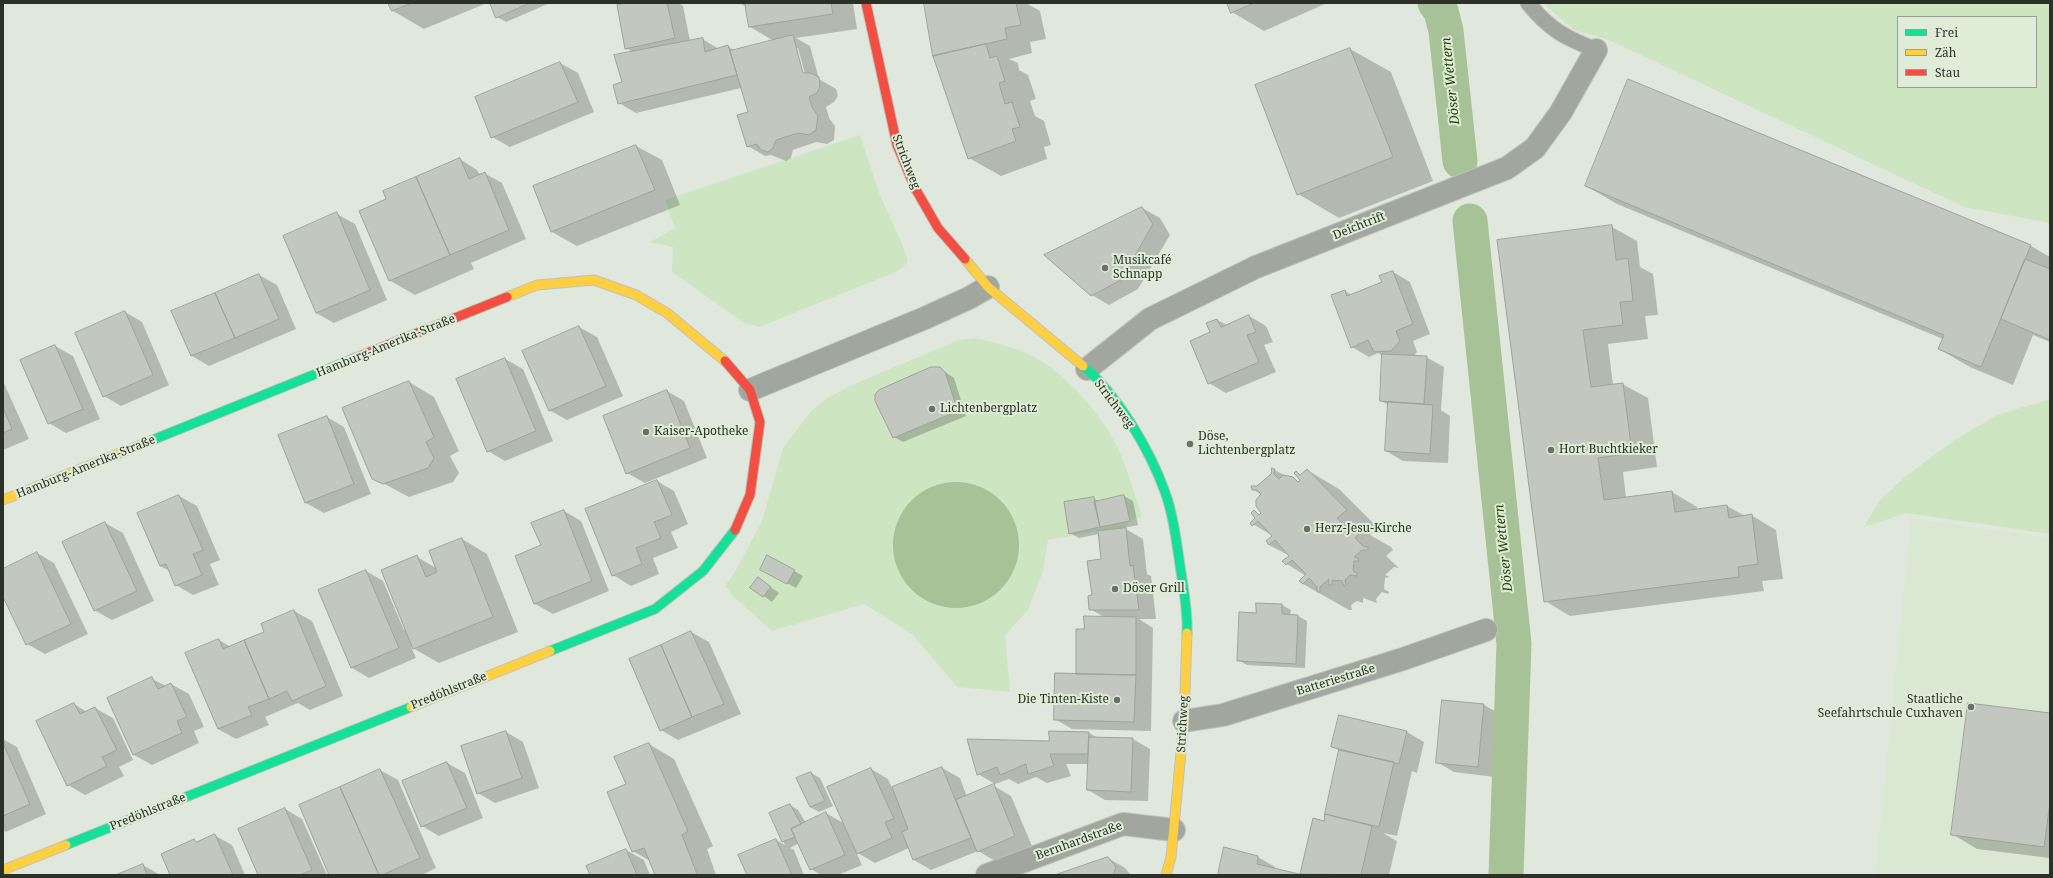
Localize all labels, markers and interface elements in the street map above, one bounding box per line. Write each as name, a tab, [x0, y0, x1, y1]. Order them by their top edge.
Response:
legend	[1897, 16, 2037, 88]
text: Frei	[1935, 24, 1958, 41]
water label: Döser Wettern	[1439, 36, 1463, 126]
text: Zäh	[1935, 44, 1956, 61]
text: Stau	[1935, 64, 1960, 81]
street label: Strichweg	[889, 133, 923, 191]
street label: Deichtrift	[1331, 209, 1387, 243]
place label: Musikcafé Schnapp	[1113, 254, 1171, 282]
marker: Musikcafé Schnapp	[1100, 263, 1110, 273]
street label: Hamburg-Amerika-Straße	[314, 311, 458, 381]
street label: Strichweg	[1091, 377, 1137, 431]
place label: Lichtenbergplatz	[940, 402, 1037, 416]
marker: Lichtenbergplatz	[927, 404, 937, 414]
place label: Kaiser-Apotheke	[654, 425, 748, 439]
marker: Kaiser-Apotheke	[641, 427, 651, 437]
place label: Döse, Lichtenbergplatz	[1198, 430, 1295, 458]
street label: Hamburg-Amerika-Straße	[14, 432, 158, 502]
marker: Döse, Lichtenbergplatz	[1185, 439, 1195, 449]
place label: Hort Buchtkieker	[1559, 443, 1658, 457]
marker: Hort Buchtkieker	[1546, 445, 1556, 455]
water label: Döser Wettern	[1492, 503, 1516, 593]
place label: Herz-Jesu-Kirche	[1315, 522, 1412, 536]
marker: Herz-Jesu-Kirche	[1302, 524, 1312, 534]
place label: Döser Grill	[1123, 582, 1185, 596]
marker: Döser Grill	[1110, 584, 1120, 594]
street label: Batteriestraße	[1295, 661, 1377, 699]
street label: Predöhlstraße	[409, 669, 489, 713]
place label: Die Tinten-Kiste	[1018, 693, 1109, 707]
place label: Staatliche Seefahrtschule Cuxhaven	[1818, 693, 1963, 721]
marker: Die Tinten-Kiste	[1112, 695, 1122, 705]
street label: Strichweg	[1174, 695, 1192, 753]
marker: Staatliche Seefahrtschule Cuxhaven	[1966, 702, 1976, 712]
street label: Predöhlstraße	[108, 790, 188, 834]
street label: Bernhardstraße	[1034, 819, 1124, 863]

